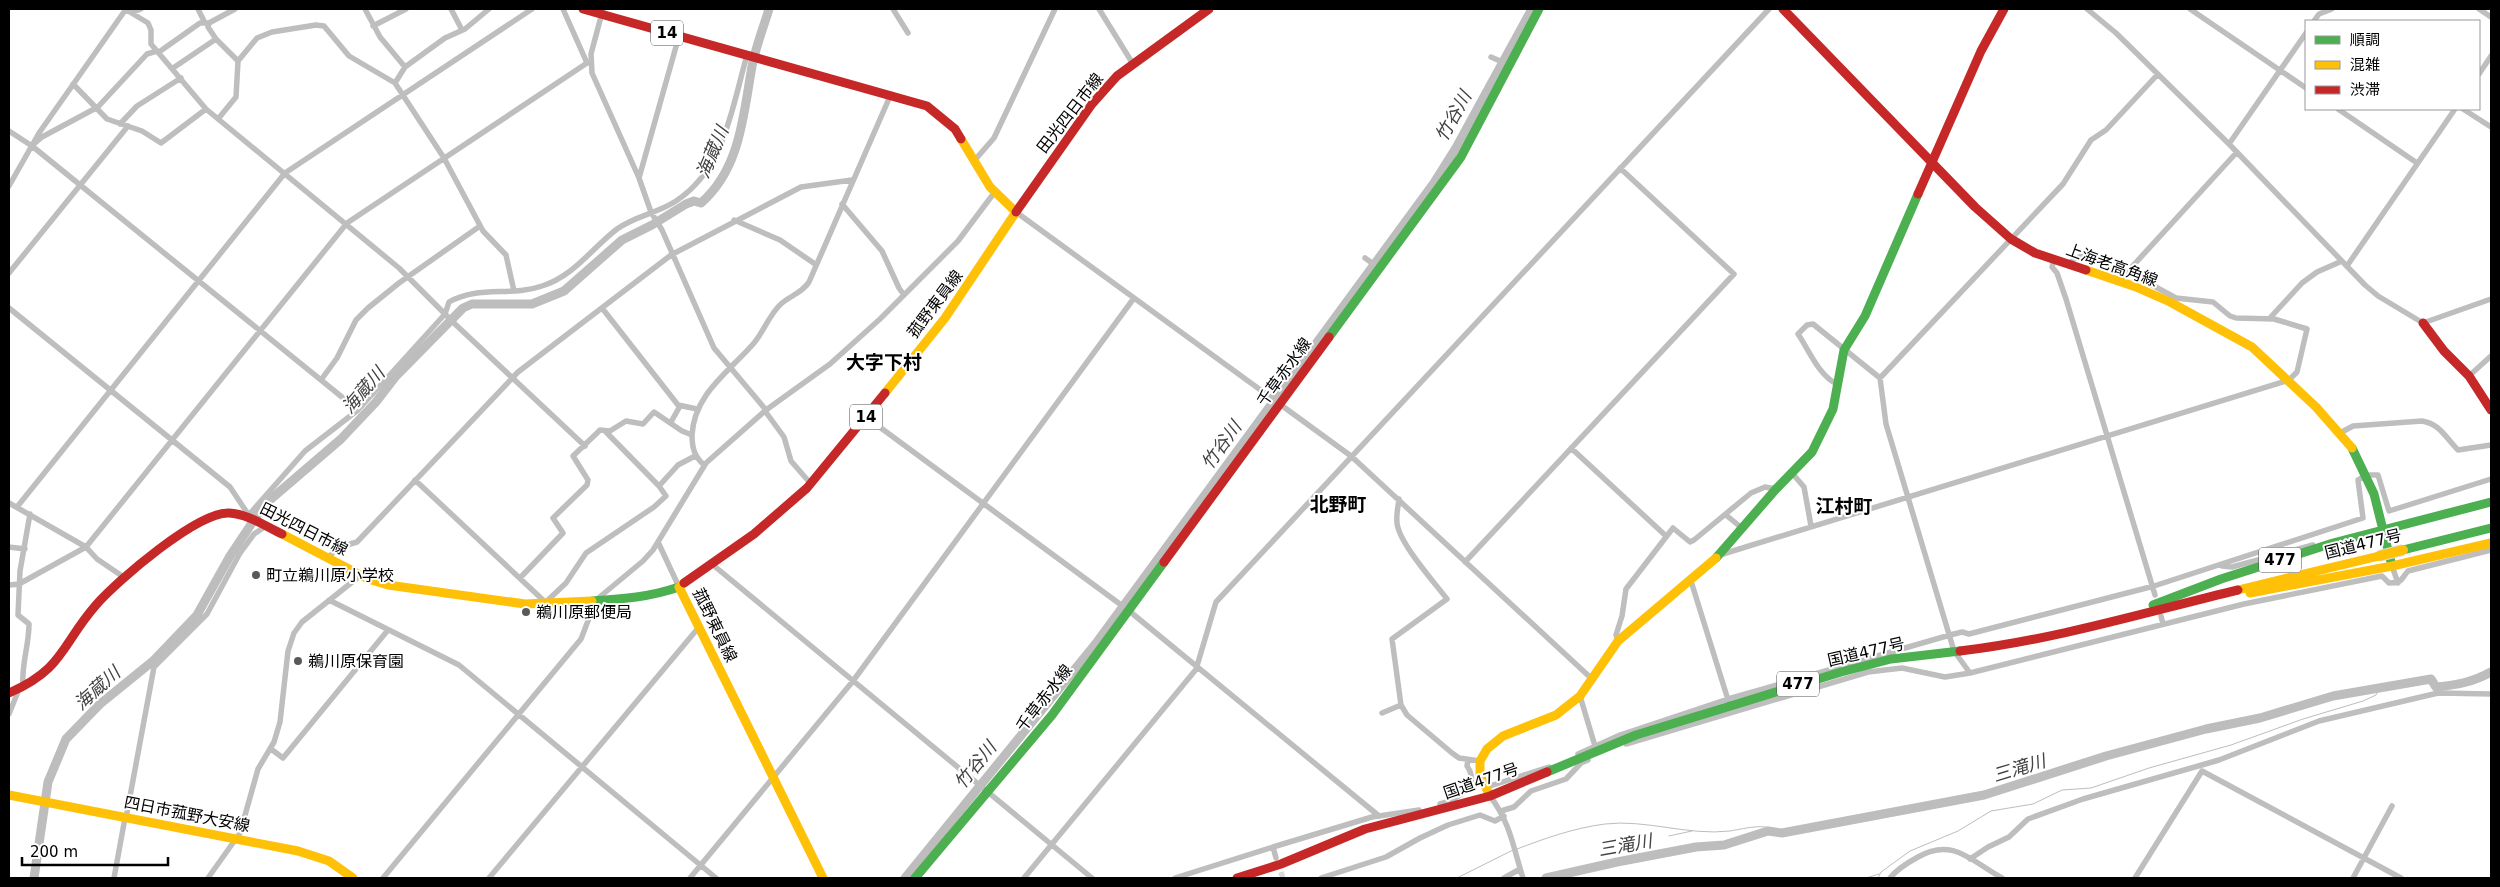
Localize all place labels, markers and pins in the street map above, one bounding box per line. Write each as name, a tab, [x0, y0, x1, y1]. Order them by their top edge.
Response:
place label: 町立鵜川原小学校	[266, 566, 394, 585]
marker: 町立鵜川原小学校	[250, 569, 262, 581]
place label: 鵜川原郵便局	[536, 603, 632, 622]
marker: 鵜川原郵便局	[520, 606, 532, 618]
place label: 鵜川原保育園	[308, 652, 404, 671]
marker: 鵜川原保育園	[292, 655, 304, 667]

